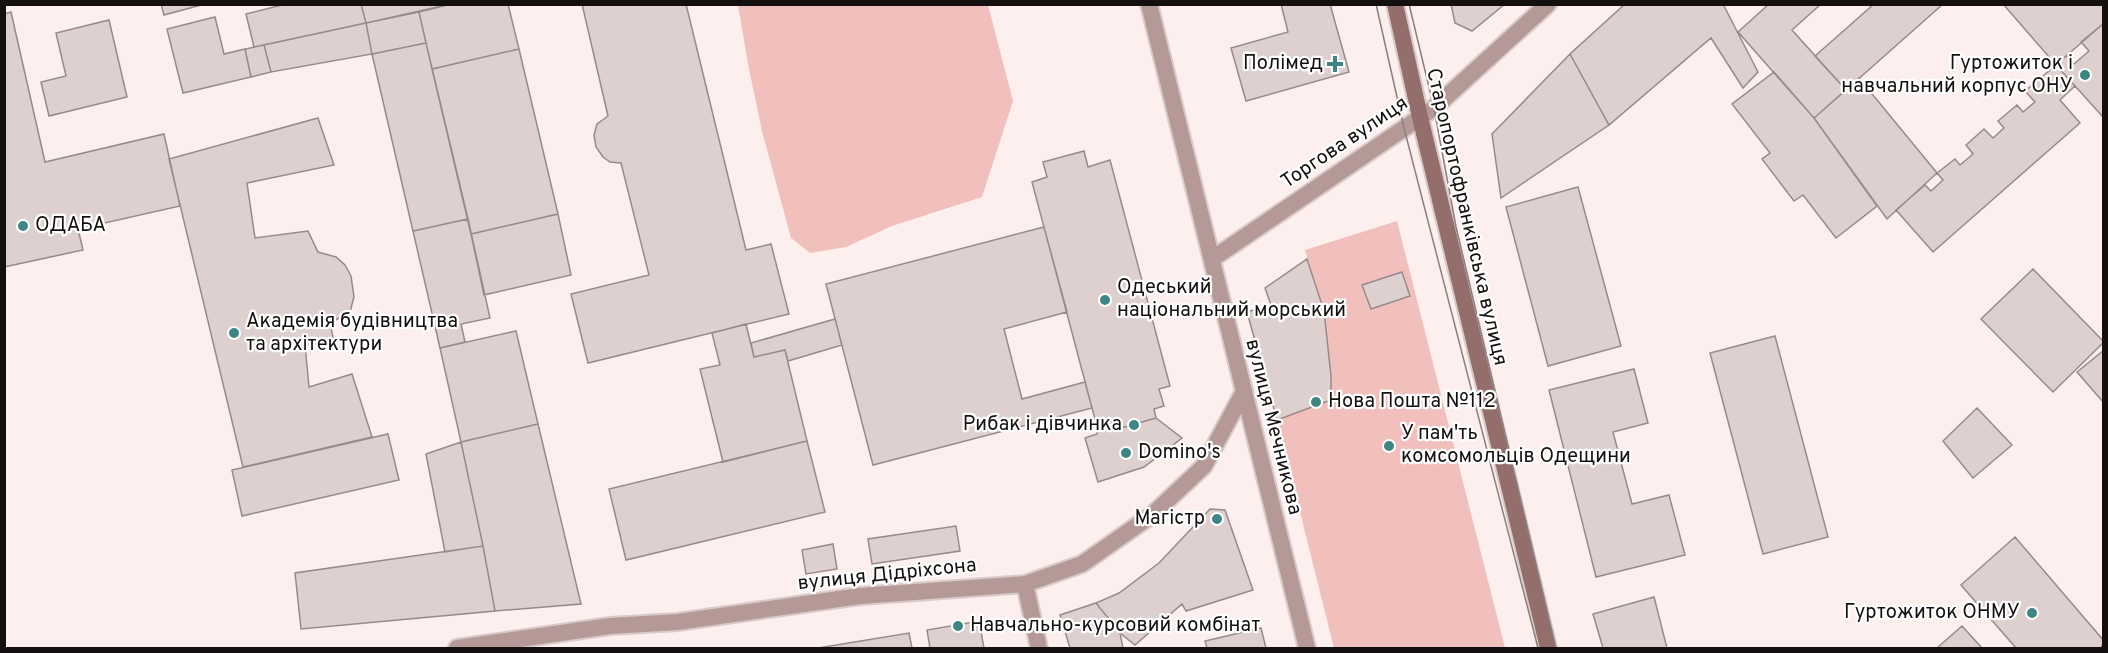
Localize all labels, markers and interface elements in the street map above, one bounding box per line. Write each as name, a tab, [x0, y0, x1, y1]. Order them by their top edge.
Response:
place label: Полімед	[1243, 51, 1323, 77]
place label: Гуртожиток і навчальний корпус ОНУ	[1841, 51, 2073, 100]
marker: Полімед	[1328, 57, 1342, 71]
street label: Старопортофранківська вулиця	[1419, 66, 1513, 368]
marker: Гуртожиток і навчальний корпус ОНУ	[2078, 68, 2092, 82]
street label: Торгова вулиця	[1277, 91, 1413, 195]
place label: ОДАБА	[35, 213, 106, 239]
marker: ОДАБА	[16, 219, 30, 233]
place label: Одеський національний морський	[1117, 275, 1346, 324]
marker: Одеський національний морський	[1098, 293, 1112, 307]
place label: Академія будівництва та архітектури	[246, 309, 458, 358]
marker: Академія будівництва та архітектури	[227, 326, 241, 340]
street label: вулиця Мечникова	[1239, 336, 1307, 518]
place label: Нова Пошта №112	[1328, 389, 1496, 415]
marker: Нова Пошта №112	[1309, 395, 1323, 409]
place label: Рибак і дівчинка	[963, 412, 1122, 438]
marker: Рибак і дівчинка	[1127, 418, 1141, 432]
place label: У пам'ть комсомольців Одещини	[1401, 421, 1631, 470]
marker: У пам'ть комсомольців Одещини	[1382, 439, 1396, 453]
place label: Domino's	[1138, 440, 1221, 466]
marker: Domino's	[1119, 446, 1133, 460]
place label: Магiстр	[1135, 506, 1205, 532]
marker: Магiстр	[1210, 512, 1224, 526]
street label: вулиця Дідріхсона	[796, 553, 978, 597]
place label: Гуртожиток ОНМУ	[1844, 600, 2020, 626]
marker: Гуртожиток ОНМУ	[2025, 606, 2039, 620]
place label: Навчально-курсовий комбінат	[970, 613, 1260, 639]
marker: Навчально-курсовий комбінат	[951, 619, 965, 633]

